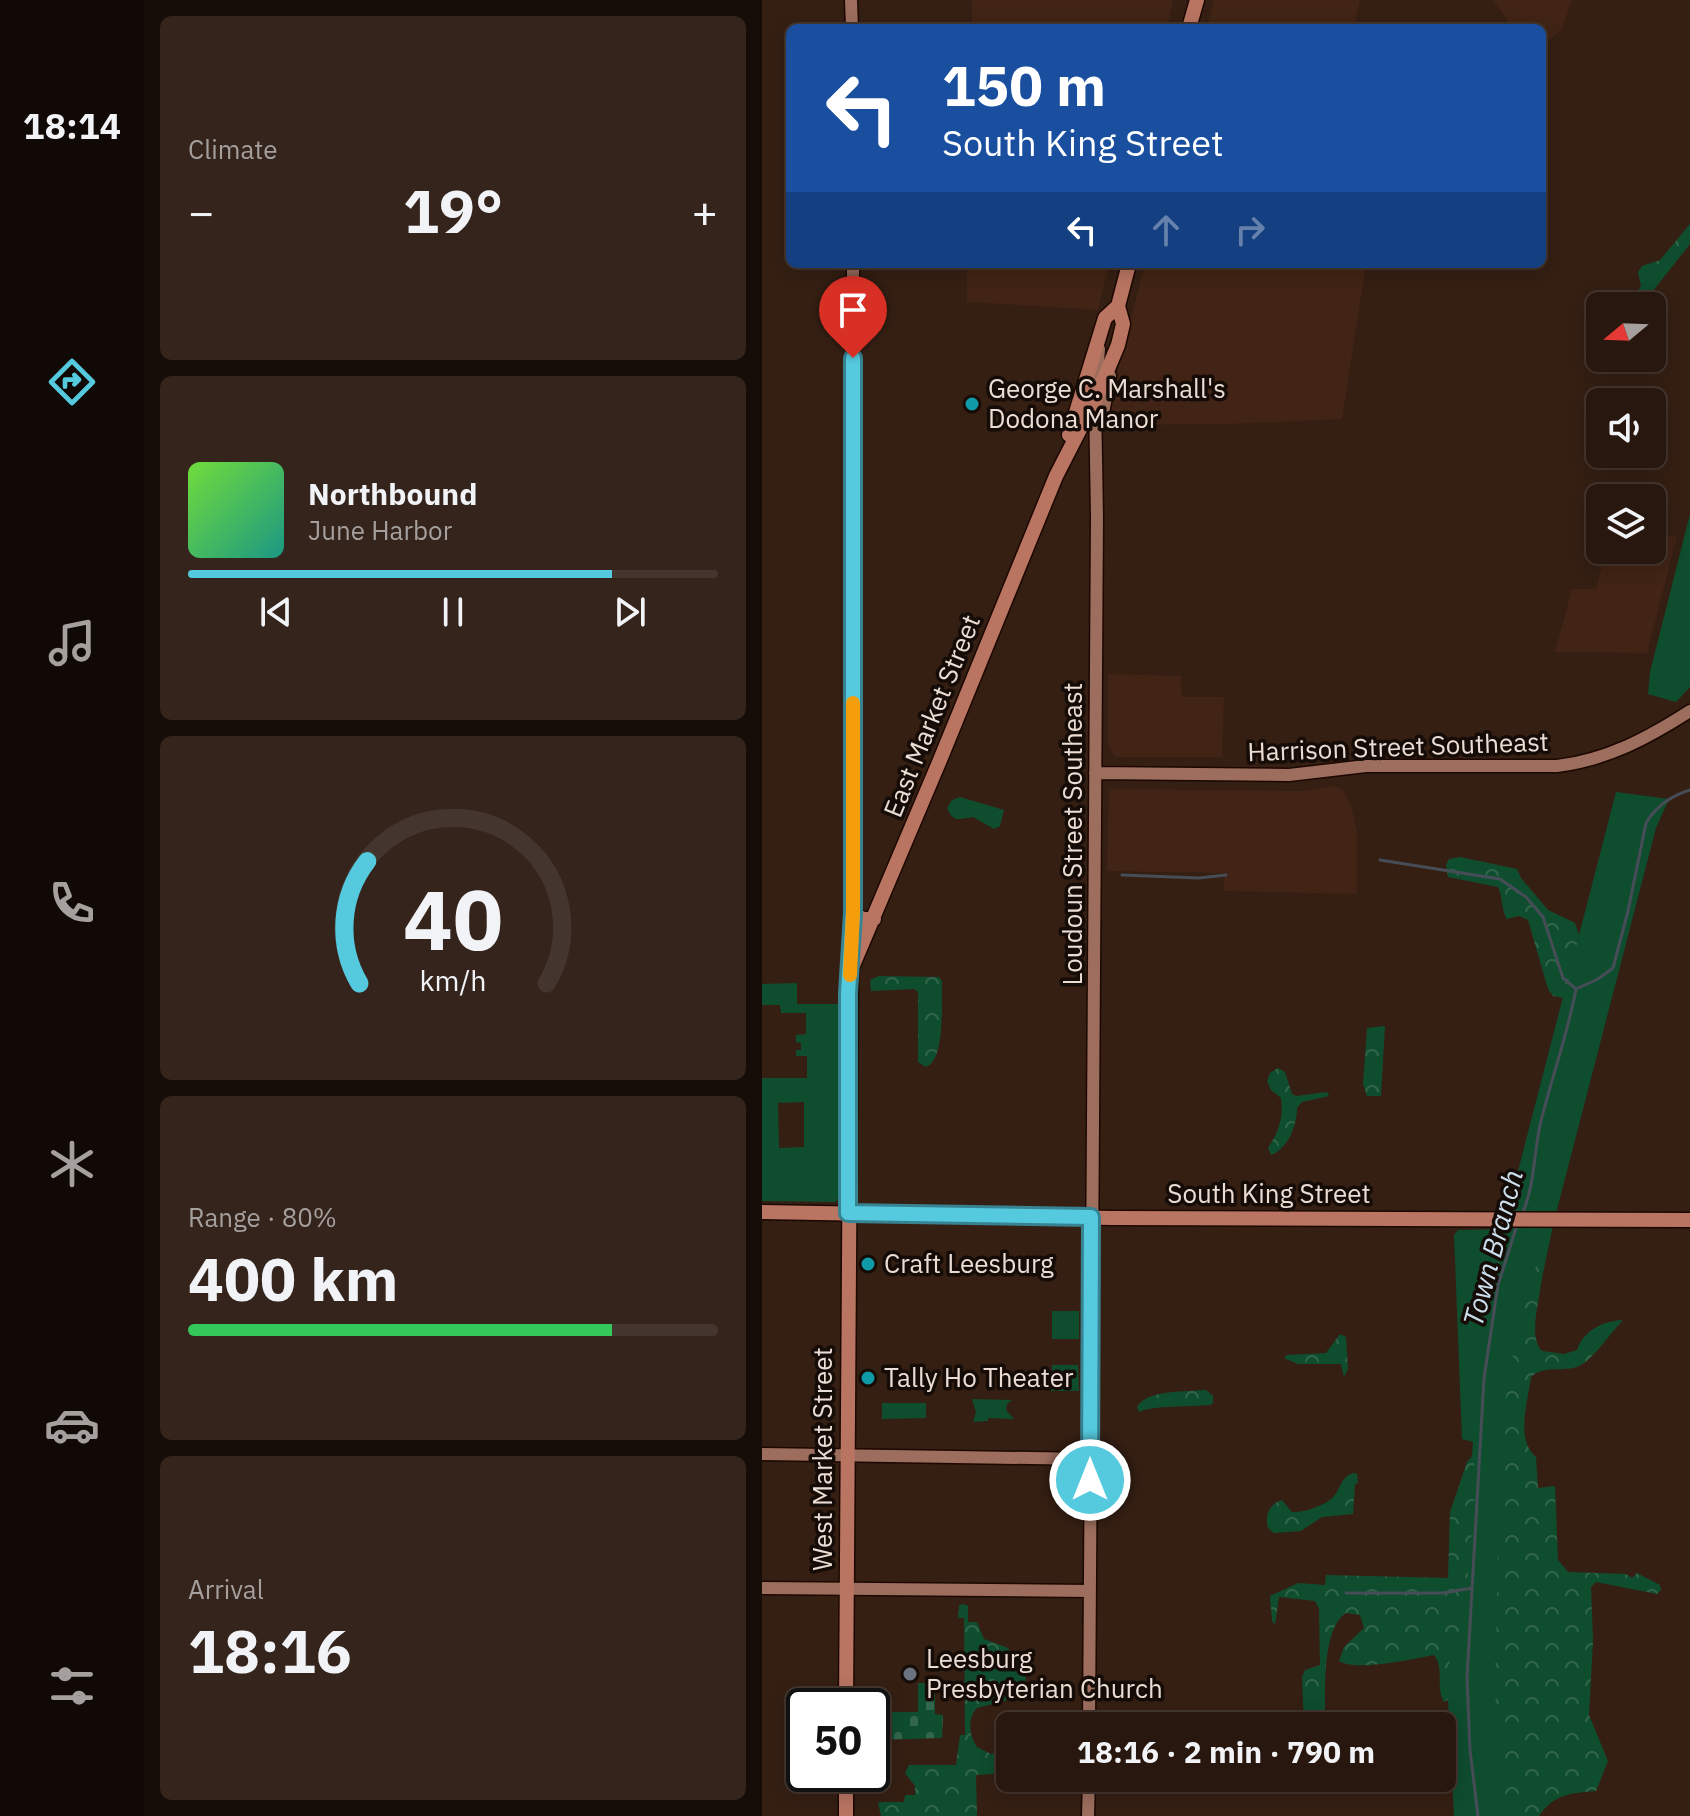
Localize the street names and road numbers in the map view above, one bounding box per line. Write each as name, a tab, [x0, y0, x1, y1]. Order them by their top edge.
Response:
street label: East Market Street	[875, 609, 987, 822]
street label: Loudoun Street Southeast	[1055, 683, 1089, 985]
street label: Harrison Street Southeast	[1247, 724, 1549, 768]
street label: South King Street	[1167, 1176, 1371, 1210]
street label: West Market Street	[805, 1347, 839, 1571]

